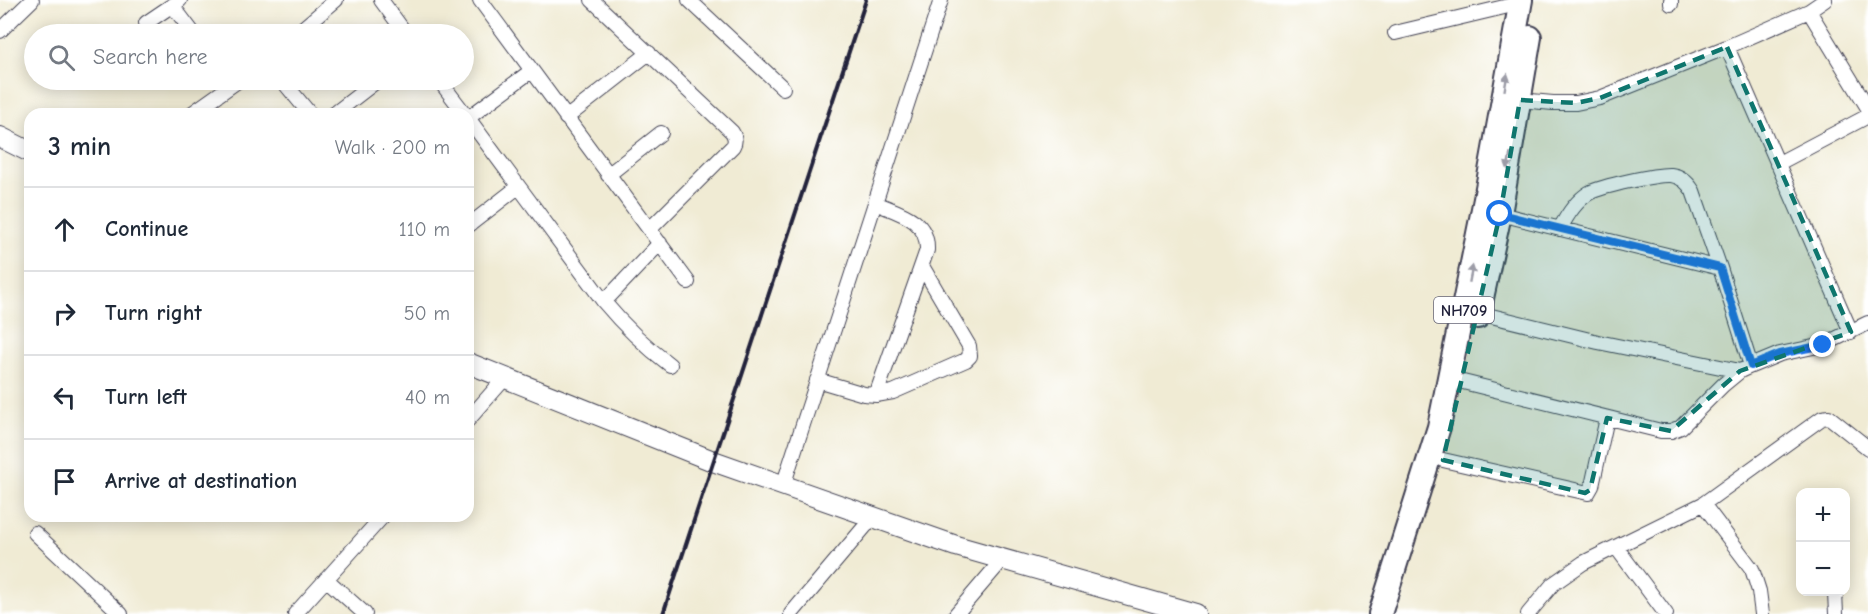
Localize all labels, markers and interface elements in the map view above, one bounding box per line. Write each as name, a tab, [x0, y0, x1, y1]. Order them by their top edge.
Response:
search box	[24, 24, 474, 90]
icon: search	[45, 41, 78, 74]
text: Search here	[93, 44, 208, 70]
one-way arrow	[1502, 72, 1511, 91]
text: 3 min	[48, 132, 111, 162]
text: Walk · 200 m	[335, 136, 450, 159]
one-way arrow	[1505, 152, 1514, 171]
route start	[1486, 200, 1512, 226]
icon: ahead	[48, 213, 81, 246]
text: Continue	[105, 216, 188, 242]
text: 110 m	[399, 218, 450, 241]
one-way arrow	[1467, 264, 1476, 283]
icon: right	[48, 297, 81, 330]
road number: NH709	[1434, 297, 1494, 323]
text: Turn right	[105, 300, 202, 326]
text: 50 m	[404, 302, 450, 325]
route end	[1809, 331, 1835, 357]
icon: left	[48, 381, 81, 414]
text: Turn left	[105, 384, 187, 410]
text: 40 m	[405, 386, 450, 409]
icon: arrive	[48, 465, 81, 498]
text: Arrive at destination	[105, 468, 297, 494]
map controls	[1796, 488, 1850, 596]
button: +	[1796, 488, 1850, 542]
button: −	[1796, 542, 1850, 596]

